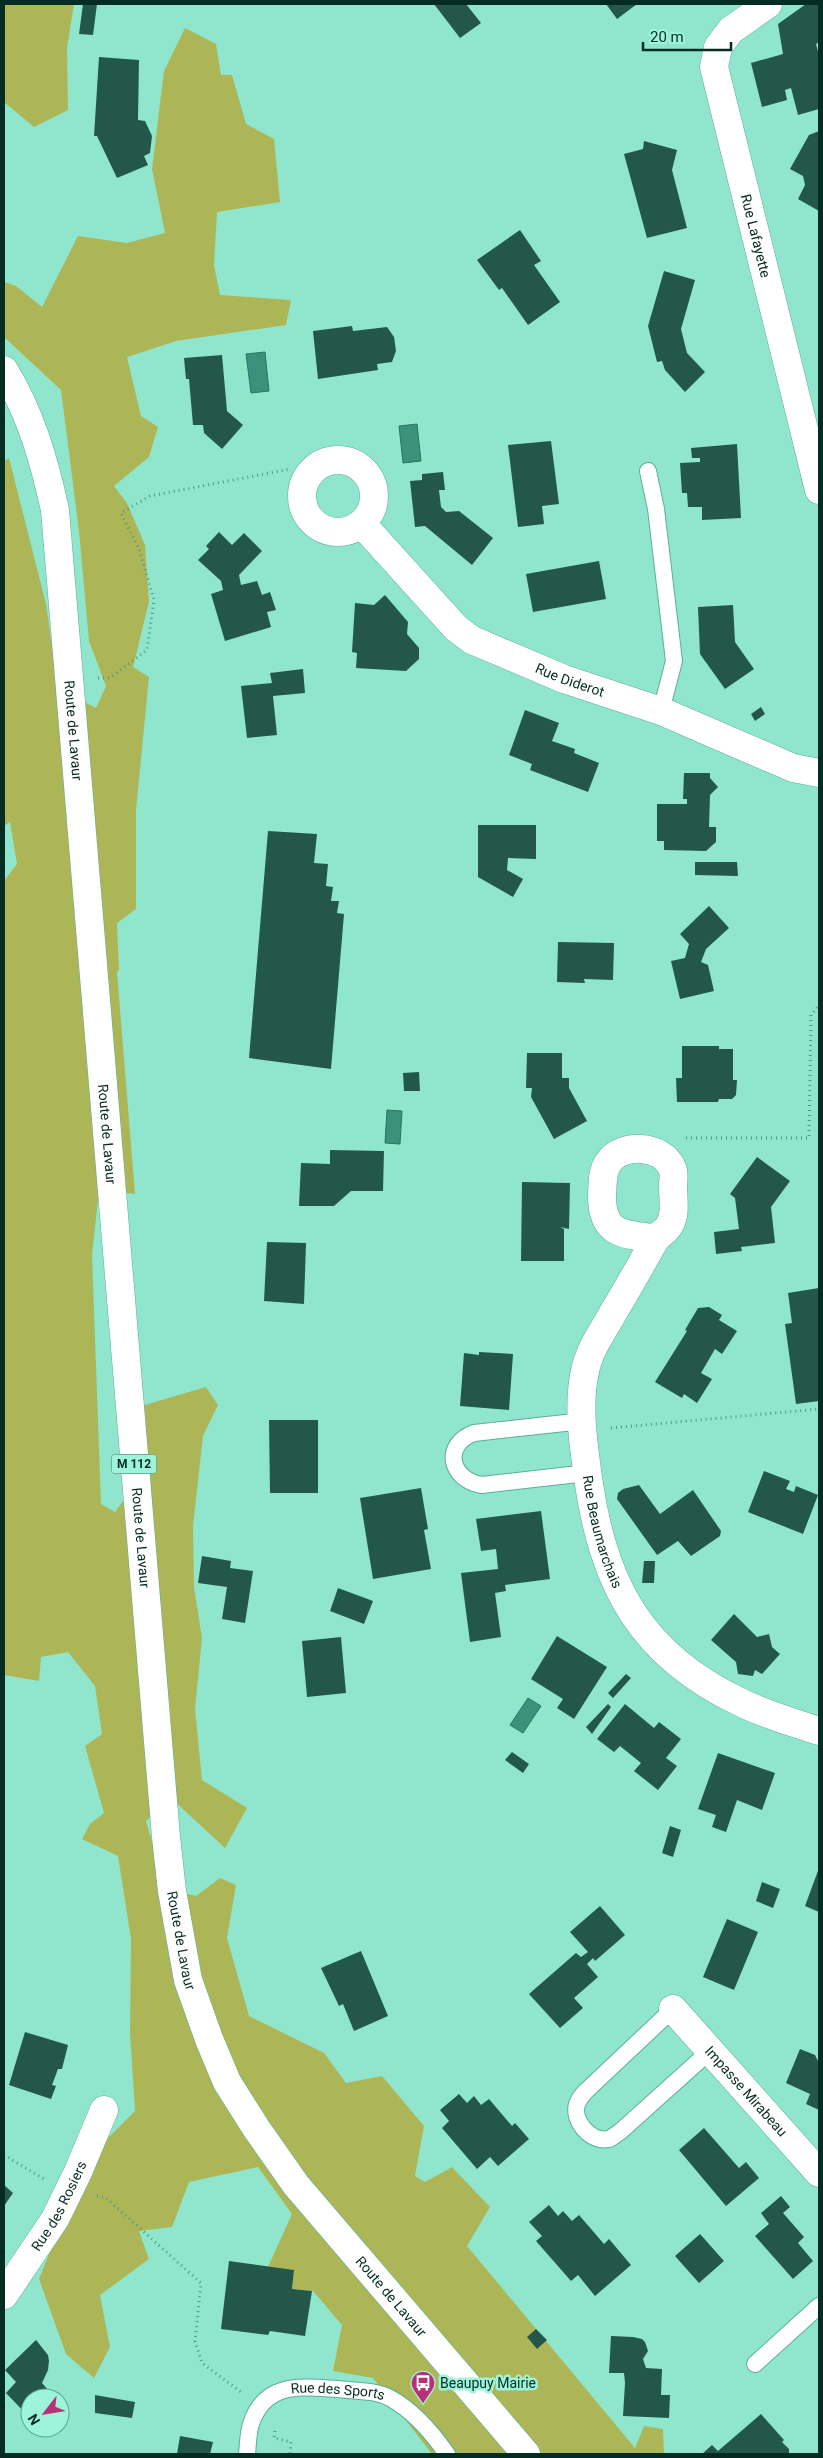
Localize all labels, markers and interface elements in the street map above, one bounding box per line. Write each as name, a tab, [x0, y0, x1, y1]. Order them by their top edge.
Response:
scale bar	[643, 20, 730, 52]
text: 20 m	[650, 28, 684, 46]
street label: Rue Lafayette	[738, 192, 774, 279]
street label: Rue Diderot	[533, 660, 607, 700]
street label: Route de Lavaur	[61, 680, 86, 782]
street label: Route de Lavaur	[95, 1083, 119, 1185]
road number: M 112	[112, 1455, 156, 1474]
street label: Rue Beaumarchais	[580, 1474, 625, 1590]
street label: Route de Lavaur	[129, 1487, 153, 1589]
street label: Route de Lavaur	[164, 1890, 199, 1992]
street label: Impasse Mirabeau	[702, 2043, 790, 2140]
street label: Rue des Rosiers	[28, 2159, 90, 2254]
street label: Route de Lavaur	[353, 2253, 430, 2340]
bus stop icon: Beaupuy Mairie	[410, 2370, 436, 2404]
place label: Beaupuy Mairie	[440, 2375, 536, 2391]
street label: Rue des Sports	[290, 2379, 387, 2403]
north arrow	[20, 2388, 70, 2438]
text: N	[24, 2411, 43, 2428]

